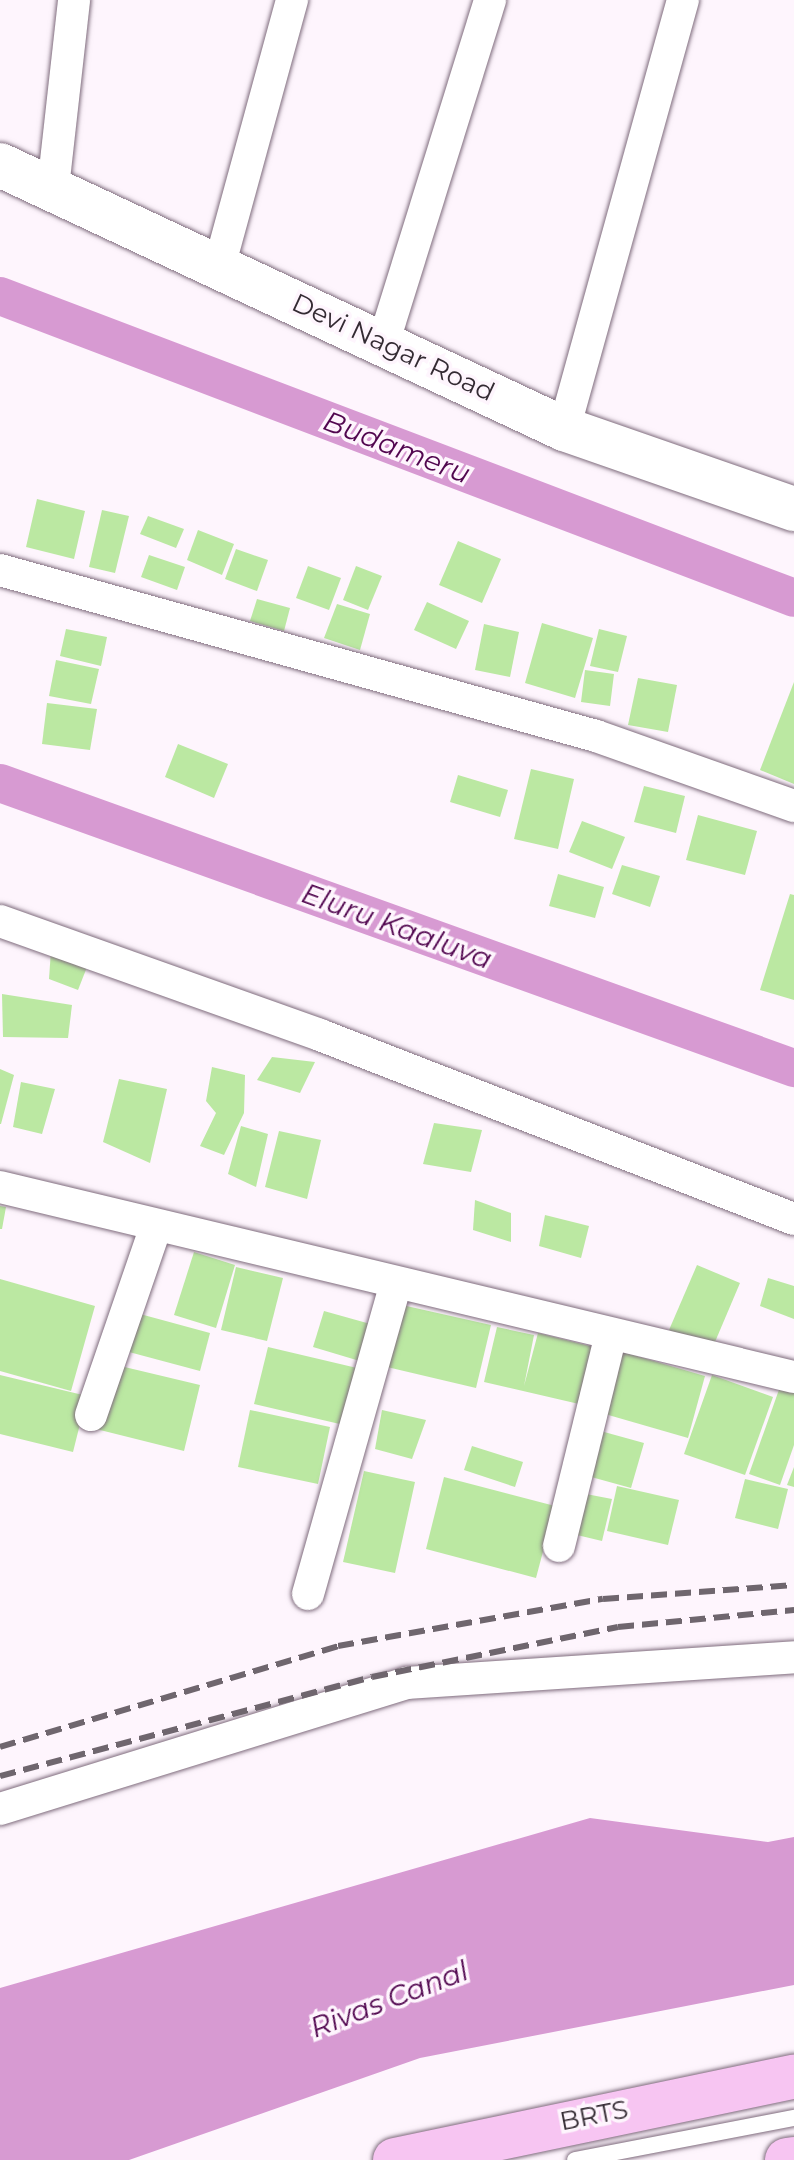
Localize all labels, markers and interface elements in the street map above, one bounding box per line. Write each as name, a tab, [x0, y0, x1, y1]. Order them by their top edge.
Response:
street label: Devi Nagar Road	[287, 287, 499, 409]
water label: Budameru	[319, 404, 475, 490]
water label: Eluru Kaaluva	[297, 876, 497, 976]
water label: Rivas Canal	[305, 1953, 473, 2045]
street label: BRTS	[557, 2094, 631, 2138]

